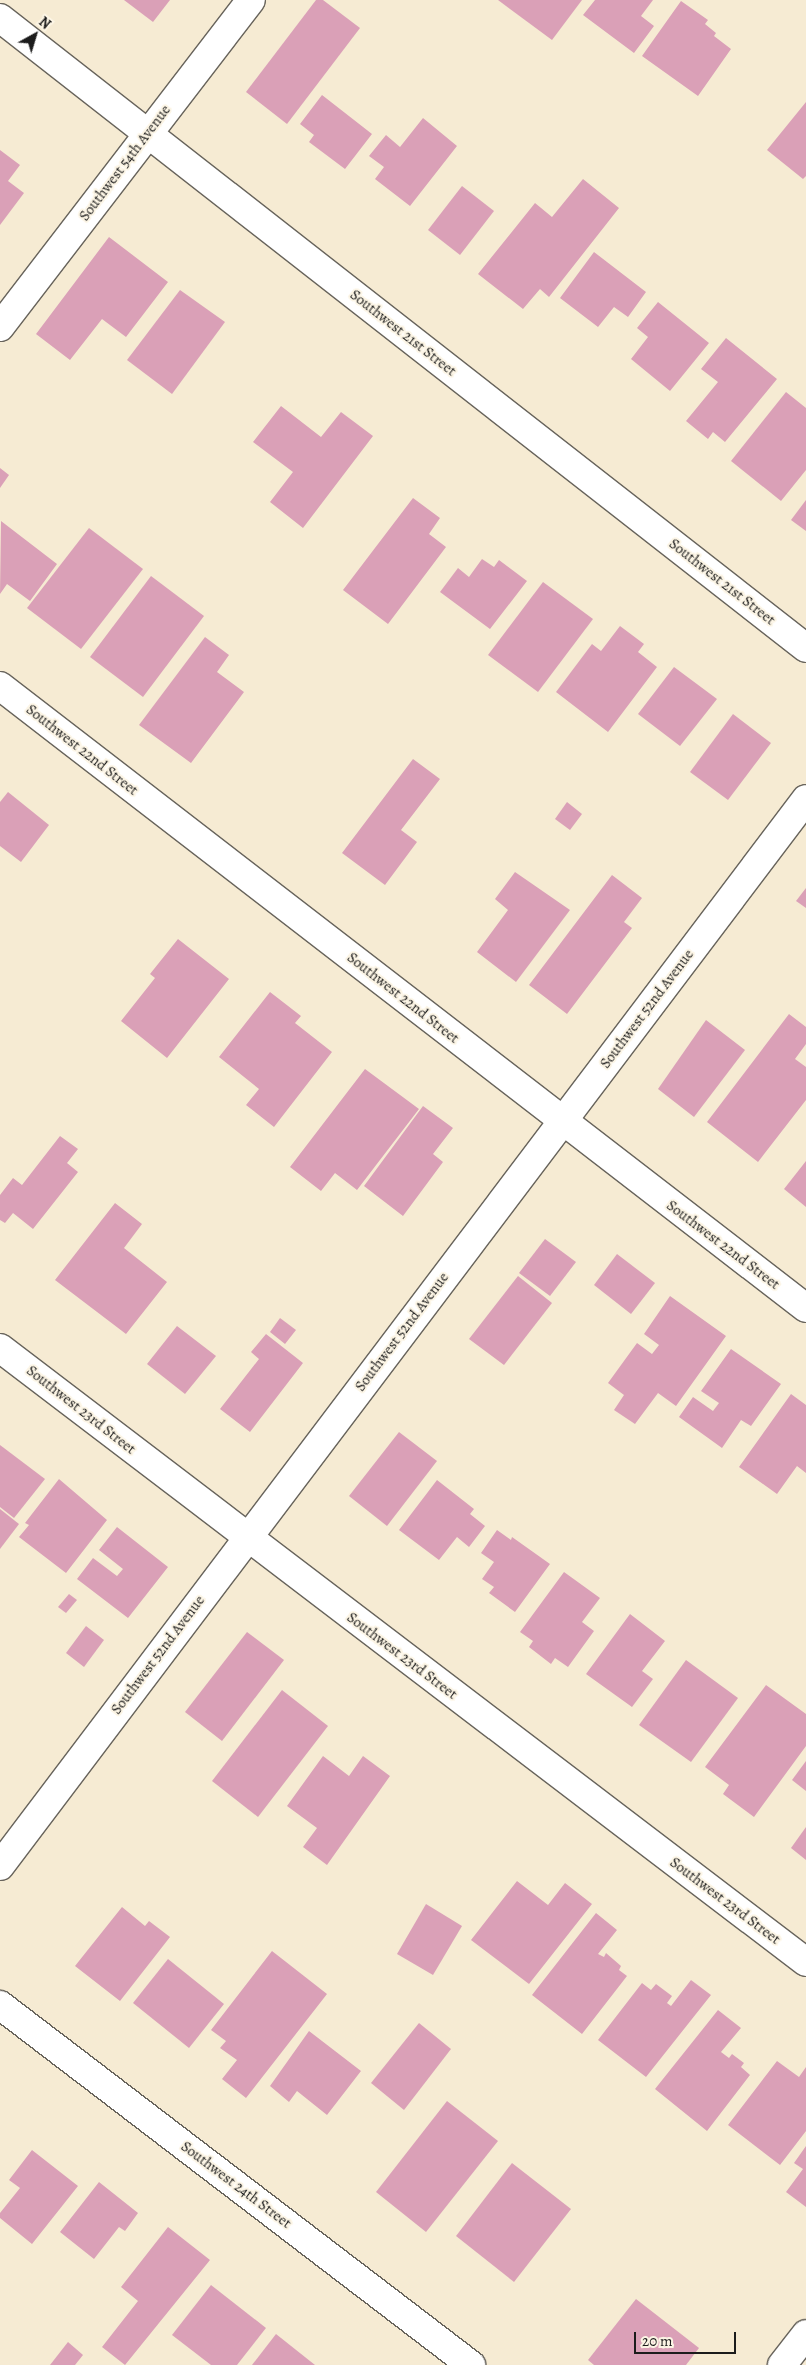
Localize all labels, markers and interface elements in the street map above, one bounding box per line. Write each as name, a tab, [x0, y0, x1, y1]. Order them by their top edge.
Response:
north arrow	[10, 10, 60, 60]
text: N	[35, 12, 55, 34]
street label: Southwest 54th Avenue	[75, 101, 175, 225]
street label: Southwest 21st Street	[346, 286, 460, 380]
street label: Southwest 21st Street	[665, 535, 779, 629]
street label: Southwest 22nd Street	[22, 701, 142, 799]
street label: Southwest 52nd Avenue	[596, 946, 698, 1072]
street label: Southwest 22nd Street	[343, 949, 463, 1047]
street label: Southwest 22nd Street	[663, 1196, 783, 1294]
street label: Southwest 52nd Avenue	[351, 1269, 453, 1395]
street label: Southwest 23rd Street	[23, 1362, 139, 1458]
street label: Southwest 52nd Avenue	[107, 1592, 209, 1718]
street label: Southwest 23rd Street	[343, 1609, 461, 1703]
street label: Southwest 23rd Street	[666, 1854, 784, 1948]
street label: Southwest 24th Street	[177, 2138, 295, 2232]
scale bar	[636, 2322, 738, 2354]
text: 20 m	[642, 2331, 673, 2351]

